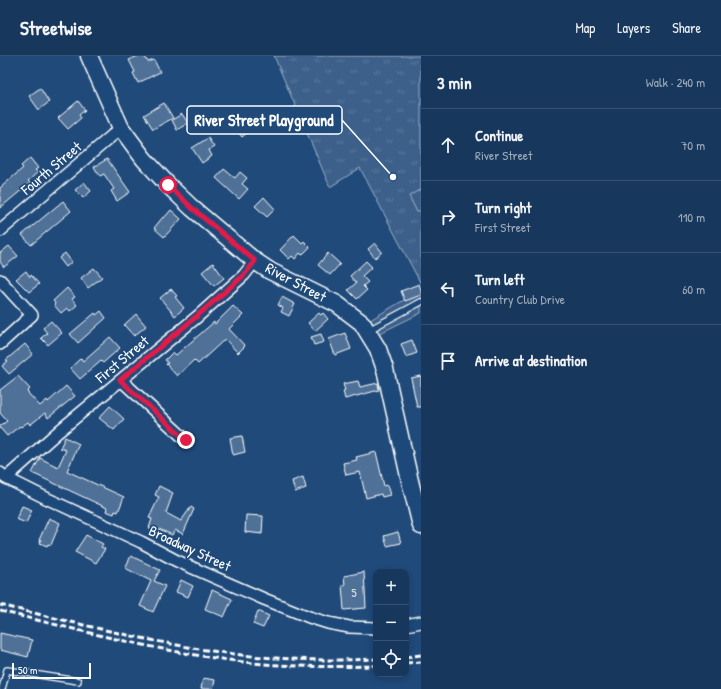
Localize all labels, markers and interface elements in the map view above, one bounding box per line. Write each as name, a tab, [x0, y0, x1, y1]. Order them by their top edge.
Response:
text: Streetwise	[20, 15, 92, 41]
text: Map	[575, 18, 595, 37]
text: Layers	[617, 18, 650, 37]
text: Share	[672, 18, 701, 37]
text: 3 min	[437, 71, 472, 94]
text: Walk · 240 m	[646, 73, 705, 91]
callout: River Street Playground	[187, 106, 342, 134]
text: River Street Playground	[195, 109, 334, 132]
text: Continue	[475, 125, 523, 146]
icon: ahead	[437, 134, 459, 156]
street label: Fourth Street	[15, 136, 86, 200]
text: 70 m	[681, 136, 705, 154]
text: River Street	[475, 146, 532, 164]
route start	[159, 176, 177, 194]
text: Turn right	[475, 197, 531, 218]
icon: right	[437, 206, 459, 228]
text: 110 m	[678, 208, 705, 226]
text: First Street	[475, 218, 531, 236]
street label: River Street	[262, 257, 331, 307]
text: Turn left	[475, 269, 525, 290]
icon: left	[437, 278, 459, 300]
text: 60 m	[682, 280, 705, 298]
text: Country Club Drive	[475, 290, 565, 308]
street label: First Street	[90, 330, 154, 388]
icon: arrive	[437, 350, 459, 372]
text: Arrive at destination	[475, 350, 587, 371]
route end	[177, 431, 195, 449]
street label: Broadway Street	[145, 520, 235, 577]
map controls	[373, 569, 409, 677]
button: +	[373, 569, 409, 605]
house number: 5	[351, 583, 357, 601]
button: −	[373, 605, 409, 641]
button: locate	[373, 641, 409, 677]
scale bar	[12, 661, 91, 680]
text: 50 m	[18, 663, 38, 677]

